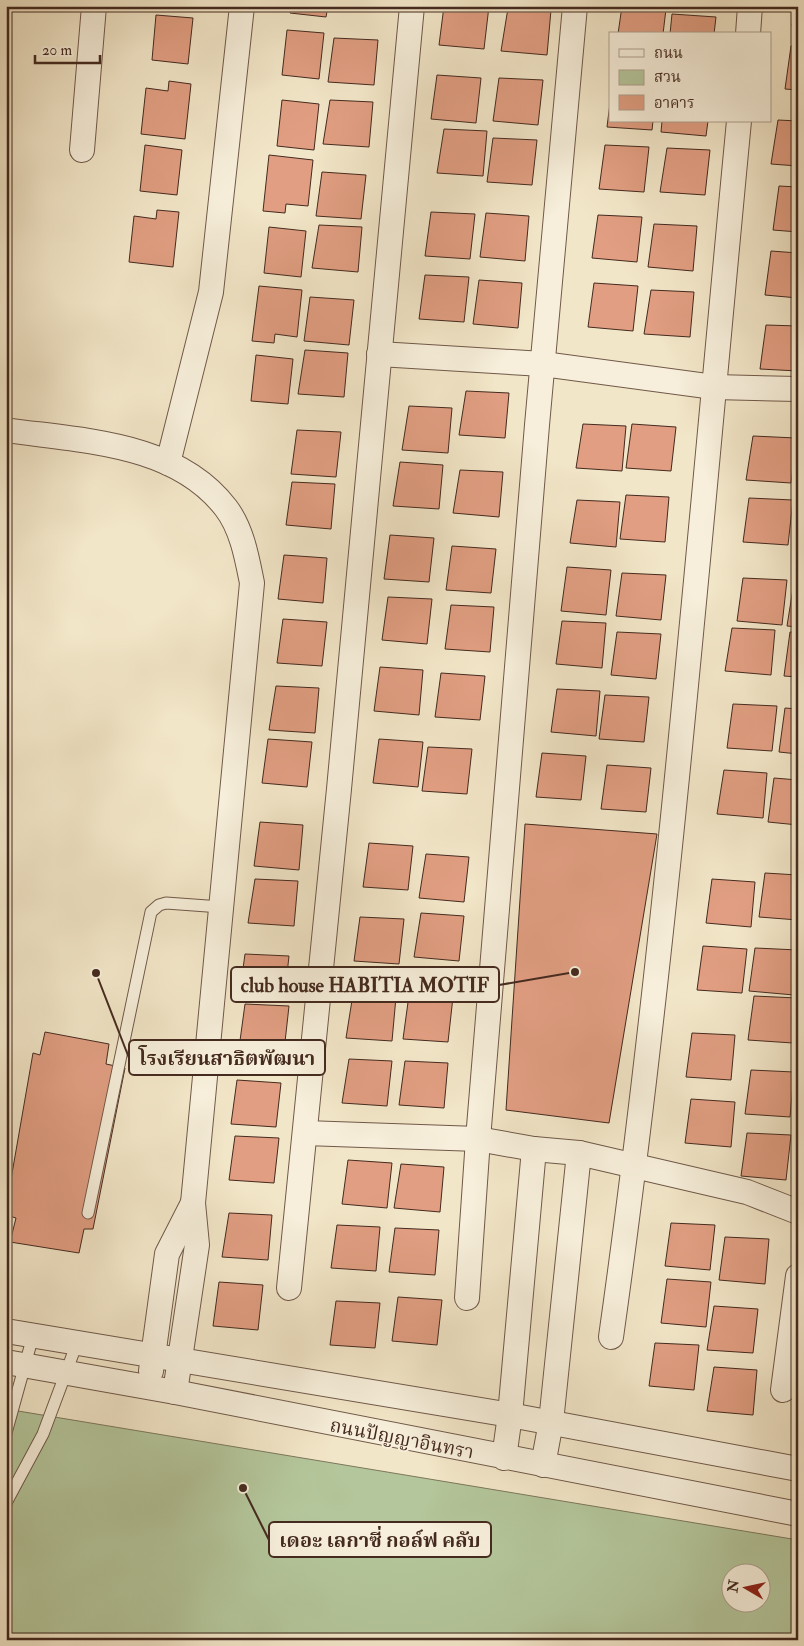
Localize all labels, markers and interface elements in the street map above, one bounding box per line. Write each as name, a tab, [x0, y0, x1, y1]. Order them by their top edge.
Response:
scale bar	[35, 32, 100, 64]
legend	[609, 32, 772, 122]
text: 20 m	[42, 41, 72, 60]
text: ถนน	[654, 44, 683, 63]
text: สวน	[654, 68, 681, 87]
text: อาคาร	[654, 94, 694, 113]
callout: club house HABITIA MOTIF	[231, 967, 499, 1002]
text: club house HABITIA MOTIF	[241, 973, 490, 998]
callout: โรงเรียนสาธิตพัฒนา	[129, 1040, 325, 1075]
text: โรงเรียนสาธิตพัฒนา	[138, 1045, 315, 1071]
street label: ถนนปัญญาอินทรา	[328, 1413, 476, 1465]
callout: เดอะ เลกาซี่ กอล์ฟ คลับ	[269, 1522, 491, 1557]
text: เดอะ เลกาซี่ กอล์ฟ คลับ	[279, 1525, 481, 1553]
north arrow	[722, 1564, 772, 1614]
text: N	[724, 1578, 743, 1595]

